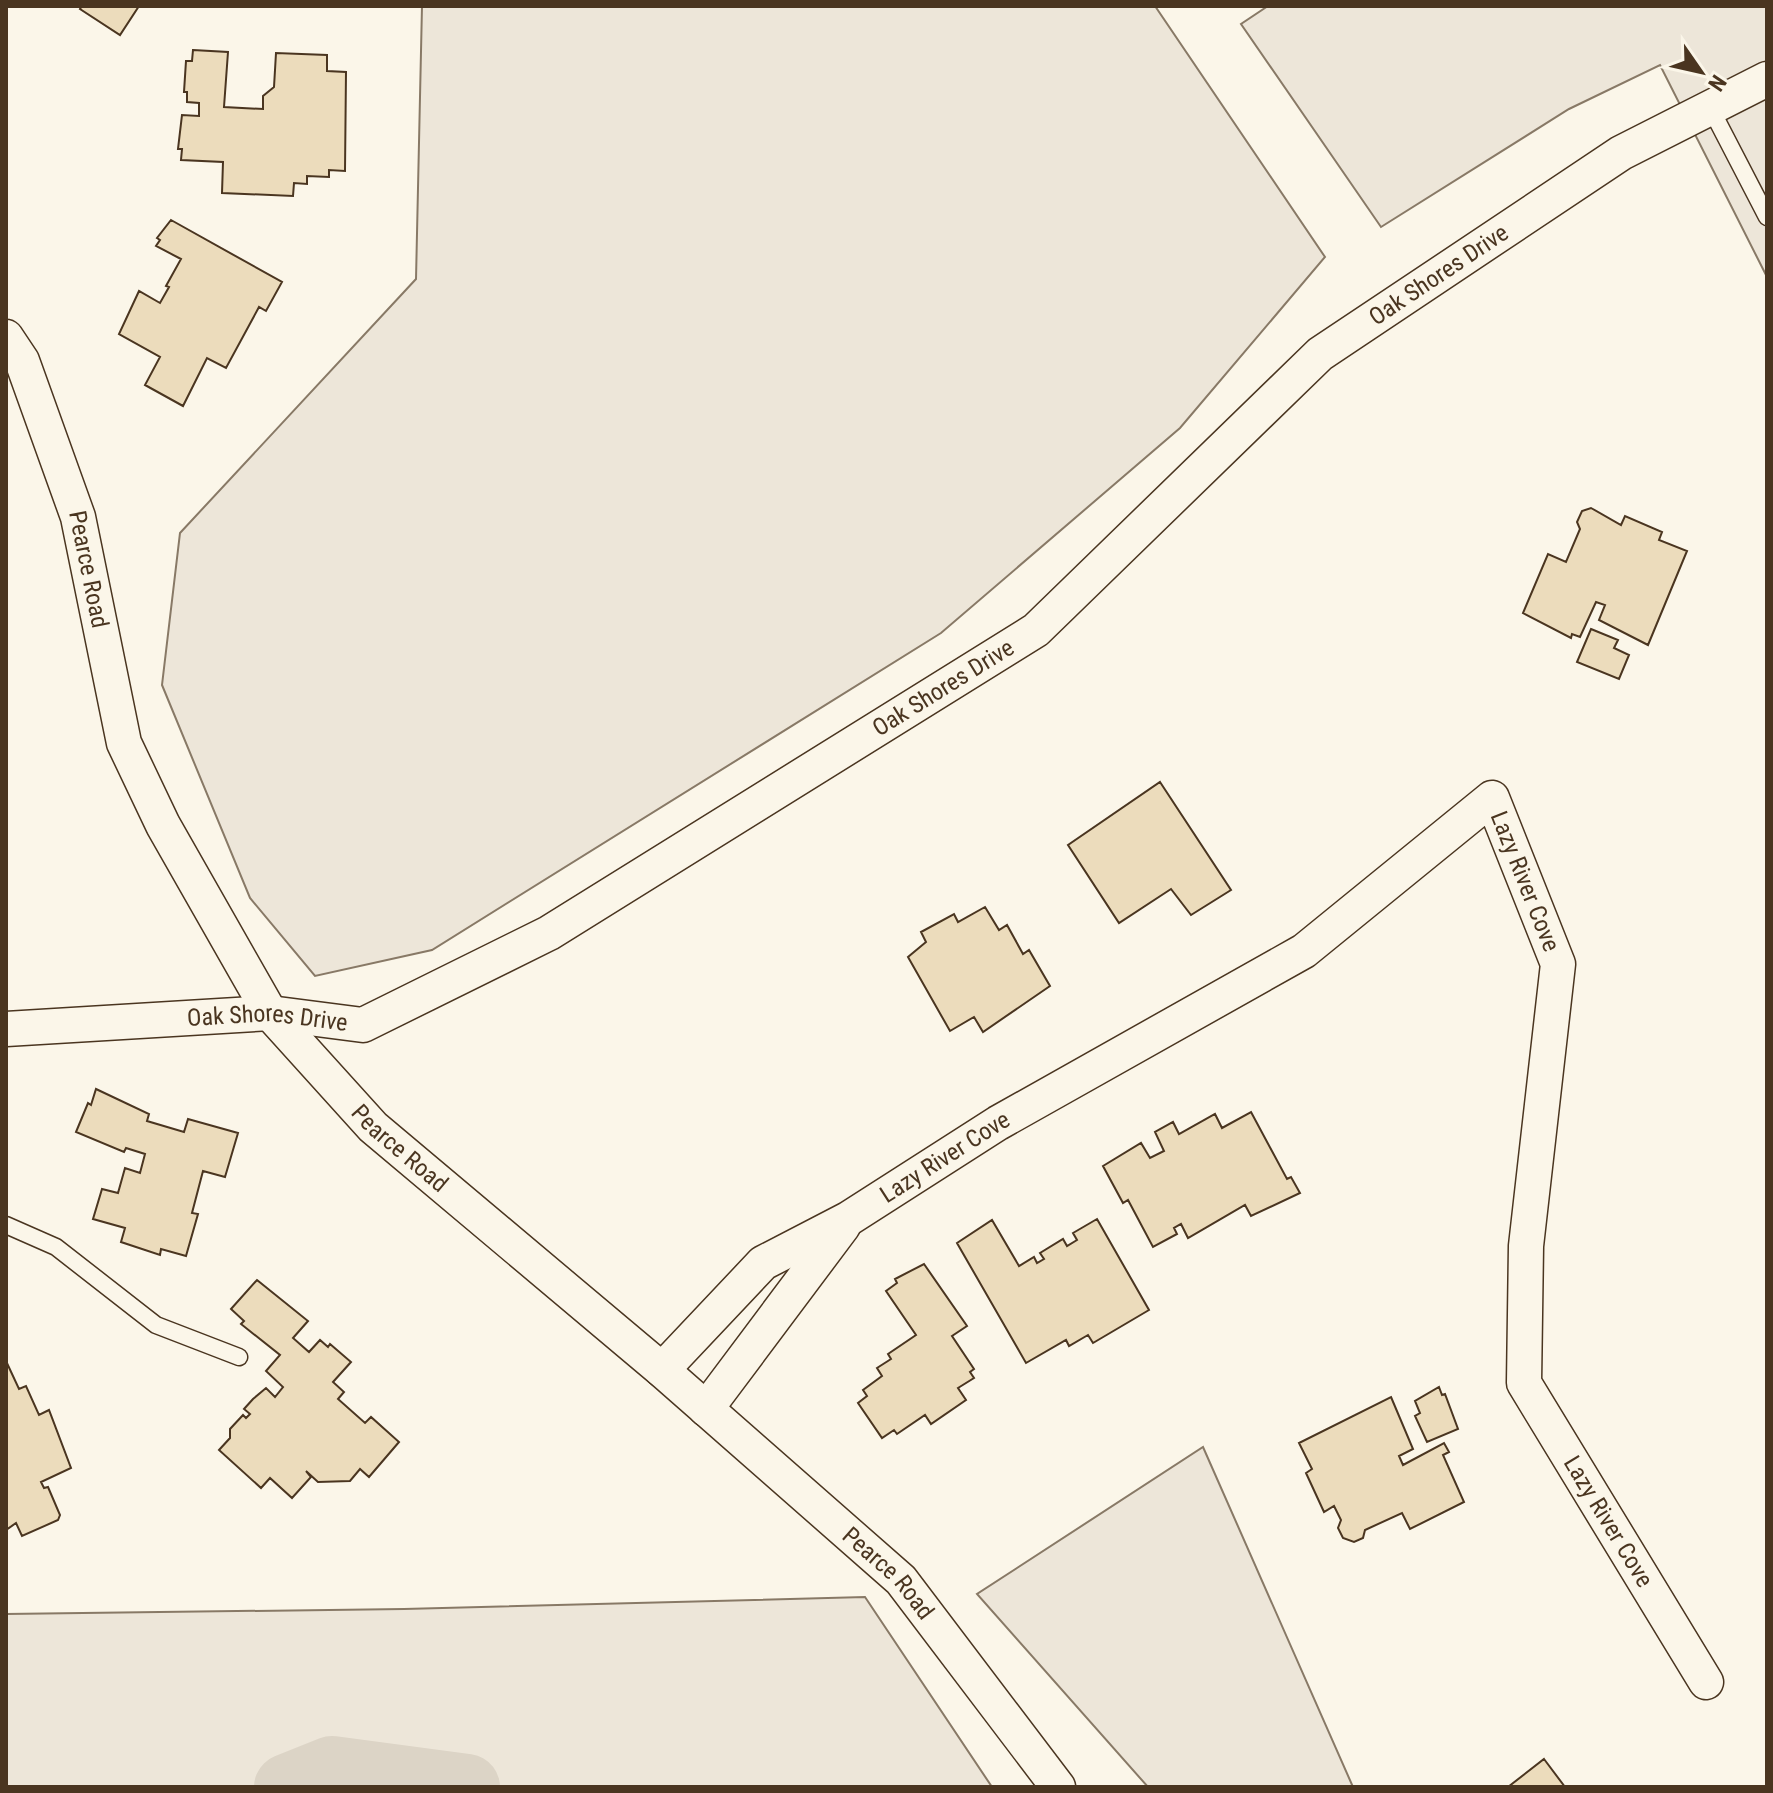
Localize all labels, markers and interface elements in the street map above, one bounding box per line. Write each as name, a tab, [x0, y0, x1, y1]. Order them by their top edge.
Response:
north arrow	[1661, 32, 1741, 112]
text: N	[1703, 70, 1731, 95]
street label: Oak Shores Drive	[1364, 218, 1513, 331]
street label: Pearce Road	[63, 508, 114, 630]
street label: Oak Shores Drive	[867, 633, 1019, 742]
street label: Lazy River Cove	[1485, 807, 1566, 955]
street label: Oak Shores Drive	[186, 999, 349, 1037]
street label: Pearce Road	[346, 1099, 454, 1198]
street label: Lazy River Cove	[875, 1105, 1015, 1209]
street label: Lazy River Cove	[1558, 1451, 1659, 1592]
street label: Pearce Road	[837, 1521, 940, 1625]

